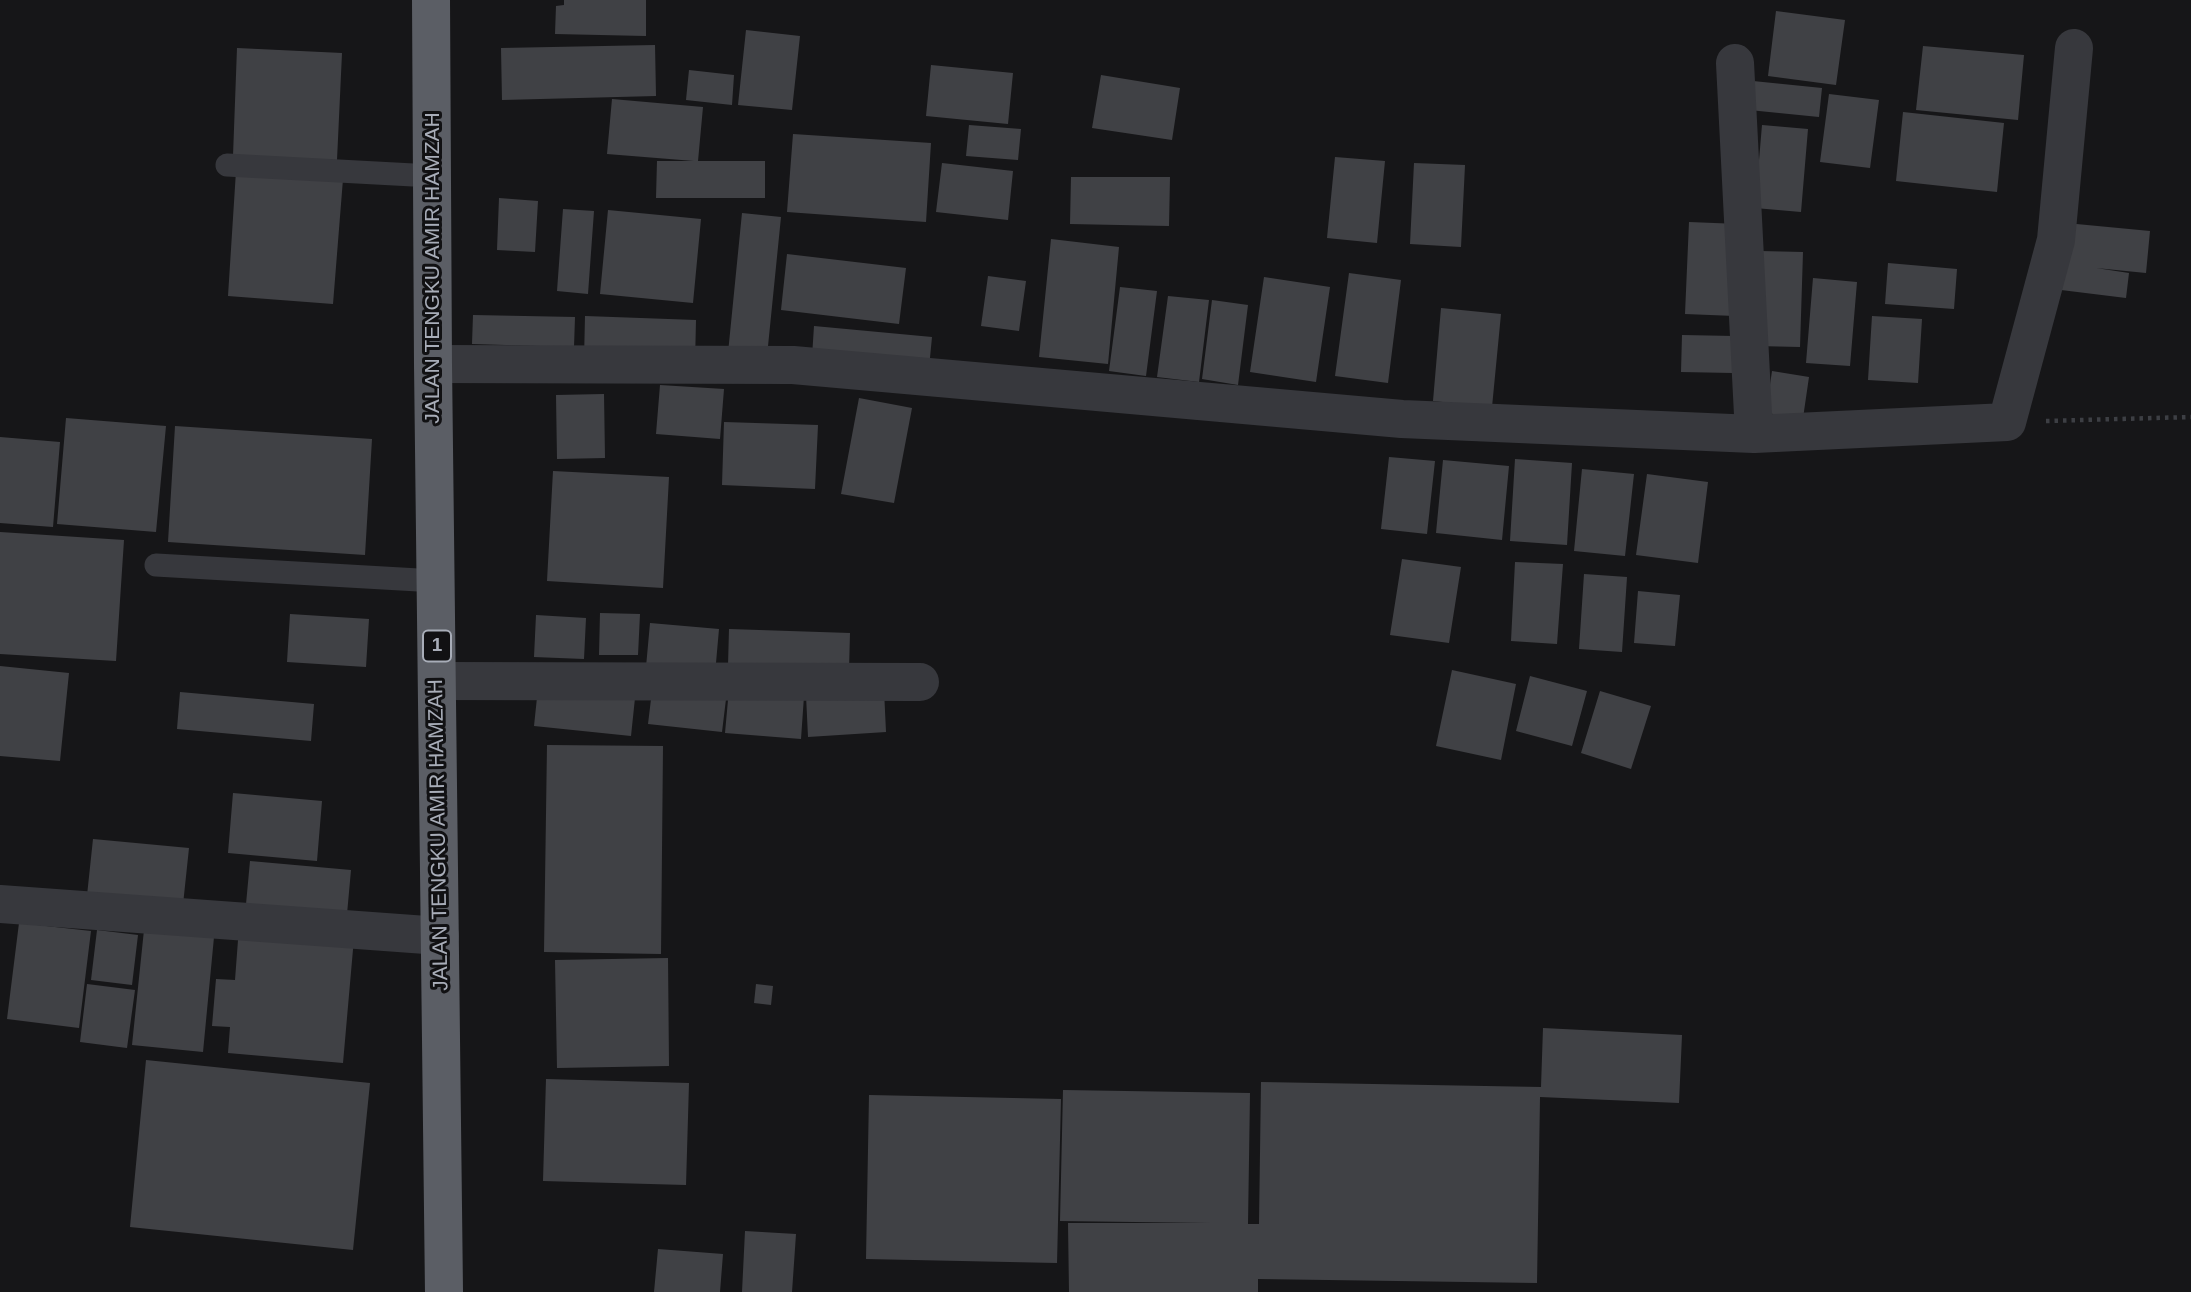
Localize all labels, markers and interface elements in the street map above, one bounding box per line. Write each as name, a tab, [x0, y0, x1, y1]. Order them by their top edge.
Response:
street label: JALAN TENGKU AMIR HAMZAH	[420, 112, 446, 424]
road number: 1	[423, 631, 451, 662]
street label: JALAN TENGKU AMIR HAMZAH	[424, 679, 454, 991]

